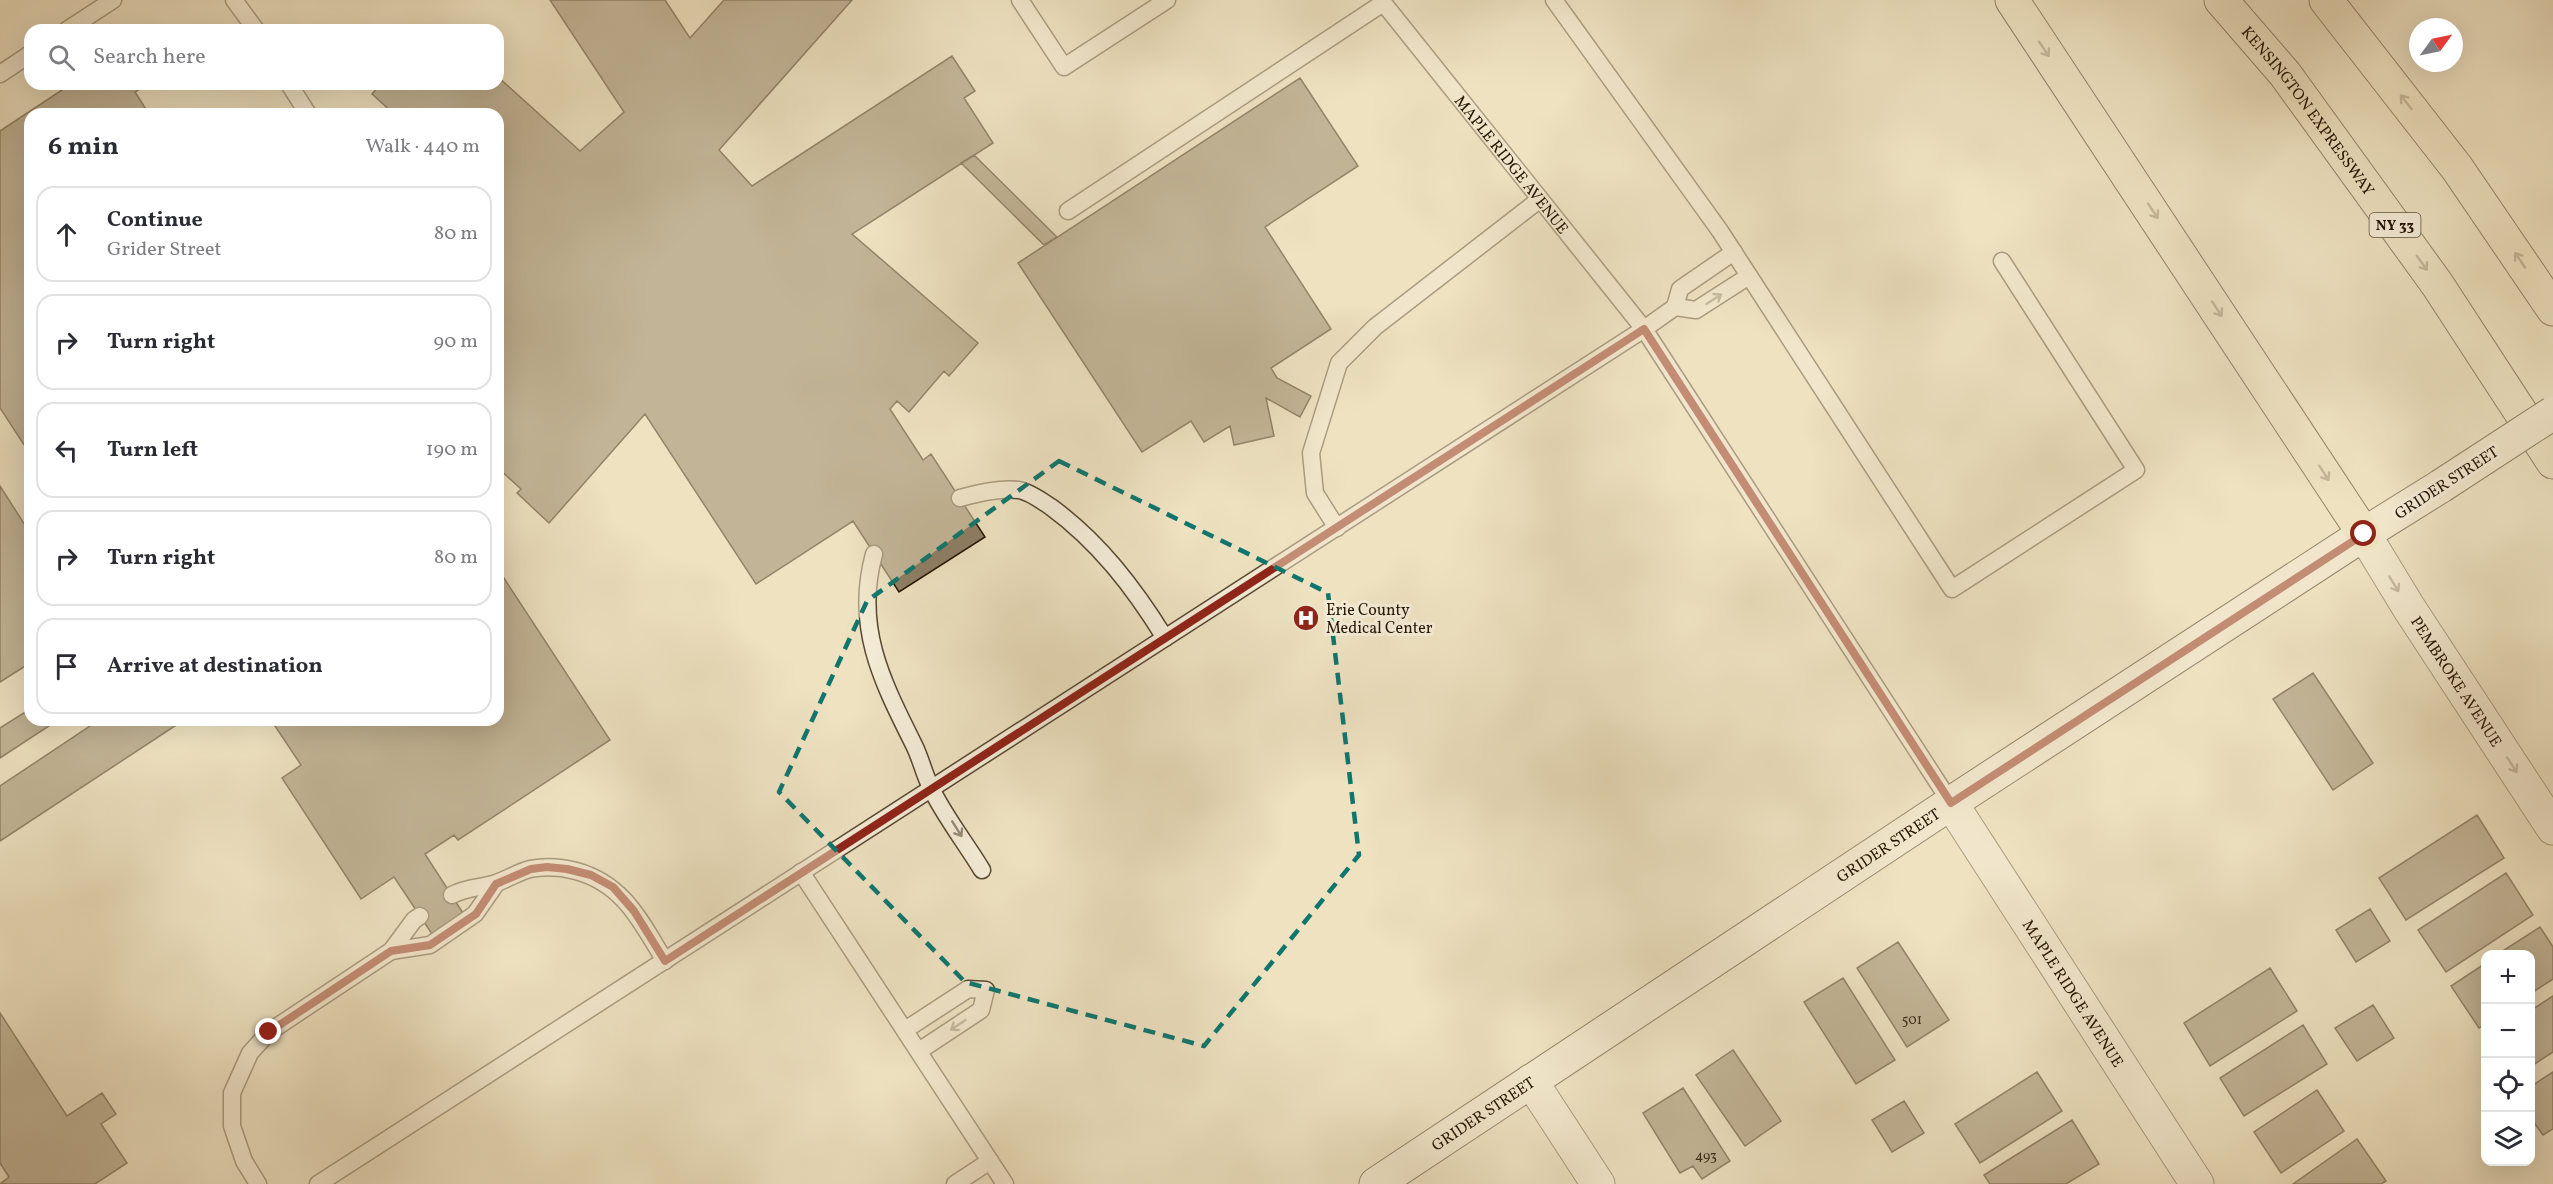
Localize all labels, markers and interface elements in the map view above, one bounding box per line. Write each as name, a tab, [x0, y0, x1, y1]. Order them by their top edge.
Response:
north arrow	[2409, 18, 2463, 72]
street label: KENSINGTON EXPRESSWAY	[2235, 22, 2379, 201]
search box	[24, 24, 504, 90]
one-way arrow	[2038, 40, 2051, 57]
icon: search	[45, 41, 78, 74]
text: Search here	[93, 42, 206, 73]
street label: MAPLE RIDGE AVENUE	[1448, 91, 1573, 239]
one-way arrow	[2399, 95, 2412, 111]
text: 6 min	[48, 129, 119, 165]
text: Walk · 440 m	[365, 133, 480, 161]
one-way arrow	[2147, 202, 2159, 219]
text: Continue	[107, 205, 203, 236]
road number: NY 33	[2370, 213, 2420, 237]
icon: ahead	[50, 218, 83, 251]
text: 80 m	[434, 220, 478, 248]
text: Grider Street	[107, 236, 222, 264]
one-way arrow	[2514, 253, 2526, 269]
one-way arrow	[2416, 255, 2428, 271]
one-way arrow	[1705, 293, 1722, 305]
one-way arrow	[2212, 300, 2224, 317]
icon: right	[50, 326, 83, 359]
text: Turn right	[107, 327, 215, 358]
text: 90 m	[434, 328, 478, 356]
icon: left	[50, 434, 83, 467]
text: Turn left	[107, 435, 198, 466]
text: 190 m	[426, 436, 478, 464]
street label: GRIDER STREET	[2391, 442, 2503, 526]
one-way arrow	[2318, 464, 2330, 480]
route start	[2350, 520, 2376, 546]
icon: right	[50, 542, 83, 575]
text: Turn right	[107, 543, 215, 574]
text: 80 m	[434, 544, 478, 572]
one-way arrow	[2389, 575, 2401, 592]
place label: Erie County Medical Center	[1326, 600, 1433, 640]
hospital icon: Erie County Medical Center	[1291, 603, 1321, 633]
street label: PEMBROKE AVENUE	[2404, 613, 2506, 752]
icon: arrive	[50, 650, 83, 683]
text: Arrive at destination	[107, 651, 323, 682]
one-way arrow	[2506, 756, 2518, 773]
street label: GRIDER STREET	[1833, 804, 1945, 889]
one-way arrow	[951, 820, 963, 837]
street label: MAPLE RIDGE AVENUE	[2016, 916, 2128, 1072]
map controls	[2481, 950, 2535, 1166]
button: +	[2481, 950, 2535, 1004]
button: −	[2481, 1004, 2535, 1058]
house number: 501	[1902, 1011, 1922, 1030]
route end	[255, 1018, 281, 1044]
one-way arrow	[951, 1019, 967, 1031]
button: locate	[2481, 1058, 2535, 1112]
street label: GRIDER STREET	[1428, 1073, 1540, 1157]
button: layers	[2481, 1112, 2535, 1166]
house number: 493	[1695, 1147, 1717, 1166]

